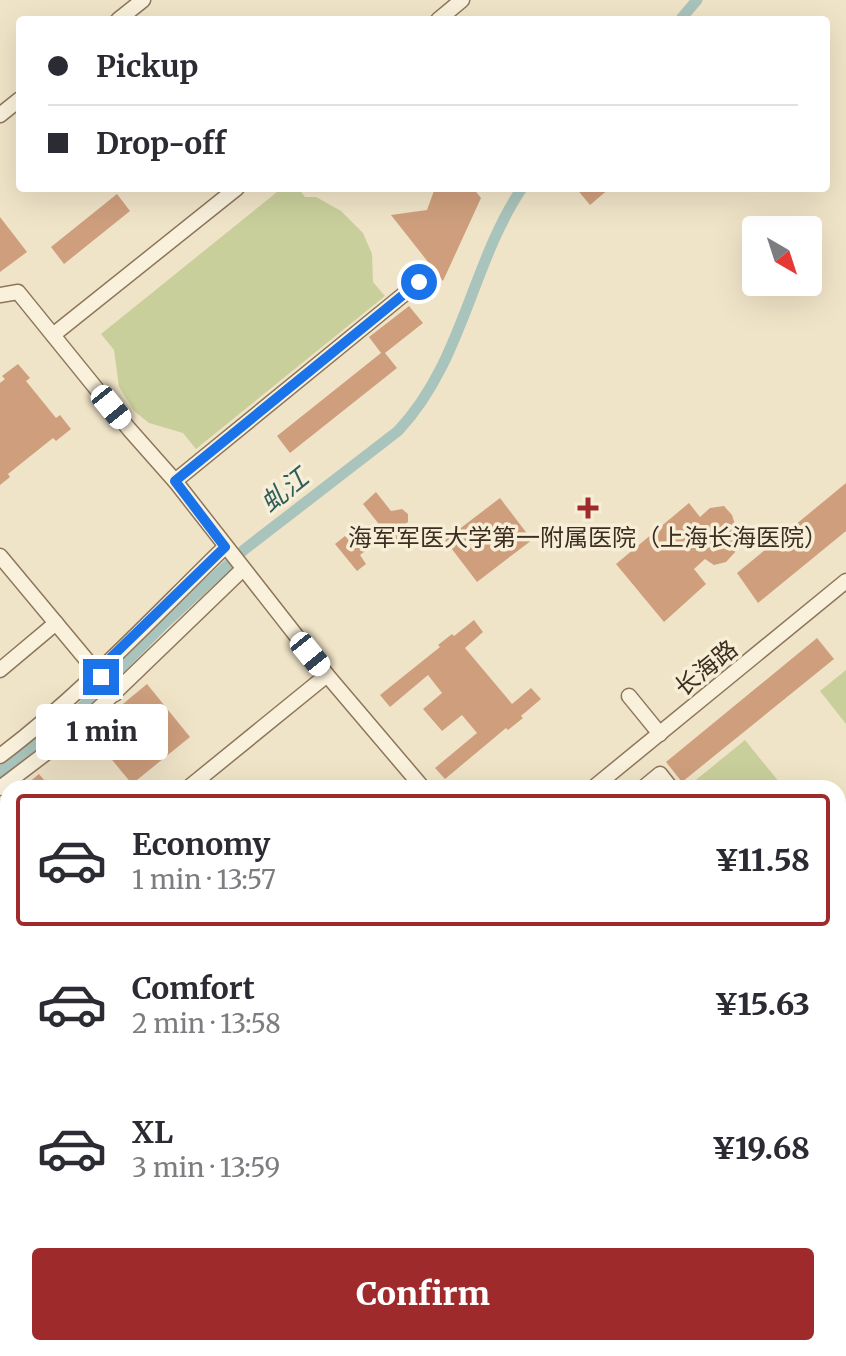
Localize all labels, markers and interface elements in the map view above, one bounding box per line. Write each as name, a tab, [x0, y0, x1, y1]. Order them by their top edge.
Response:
text: Pickup	[96, 47, 198, 85]
text: Drop-off	[96, 124, 226, 162]
north arrow	[742, 216, 822, 296]
map controls	[742, 216, 822, 296]
route start	[401, 264, 437, 300]
car	[87, 381, 135, 433]
water label: 虬江	[253, 459, 317, 519]
marker: 海军军医大学第一附属医院（上海长海医院）	[577, 497, 599, 519]
place label: 海军军医大学第一附属医院（上海长海医院）	[348, 522, 828, 553]
car	[286, 628, 334, 680]
street label: 长海路	[668, 633, 744, 703]
route end	[83, 659, 119, 695]
callout: 1 min	[35, 705, 167, 761]
text: 1 min	[66, 715, 138, 748]
icon: car	[36, 824, 108, 896]
text: Economy	[132, 825, 270, 863]
text: ¥11.58	[715, 841, 810, 879]
text: 1 min · 13:57	[132, 863, 276, 896]
icon: car	[36, 968, 108, 1040]
text: Comfort	[132, 969, 255, 1007]
text: ¥15.63	[714, 985, 810, 1023]
text: 2 min · 13:58	[132, 1007, 281, 1040]
icon: car	[36, 1112, 108, 1184]
text: XL	[132, 1113, 173, 1151]
text: ¥19.68	[712, 1129, 810, 1167]
text: 3 min · 13:59	[132, 1151, 280, 1184]
button: Confirm	[32, 1248, 814, 1340]

